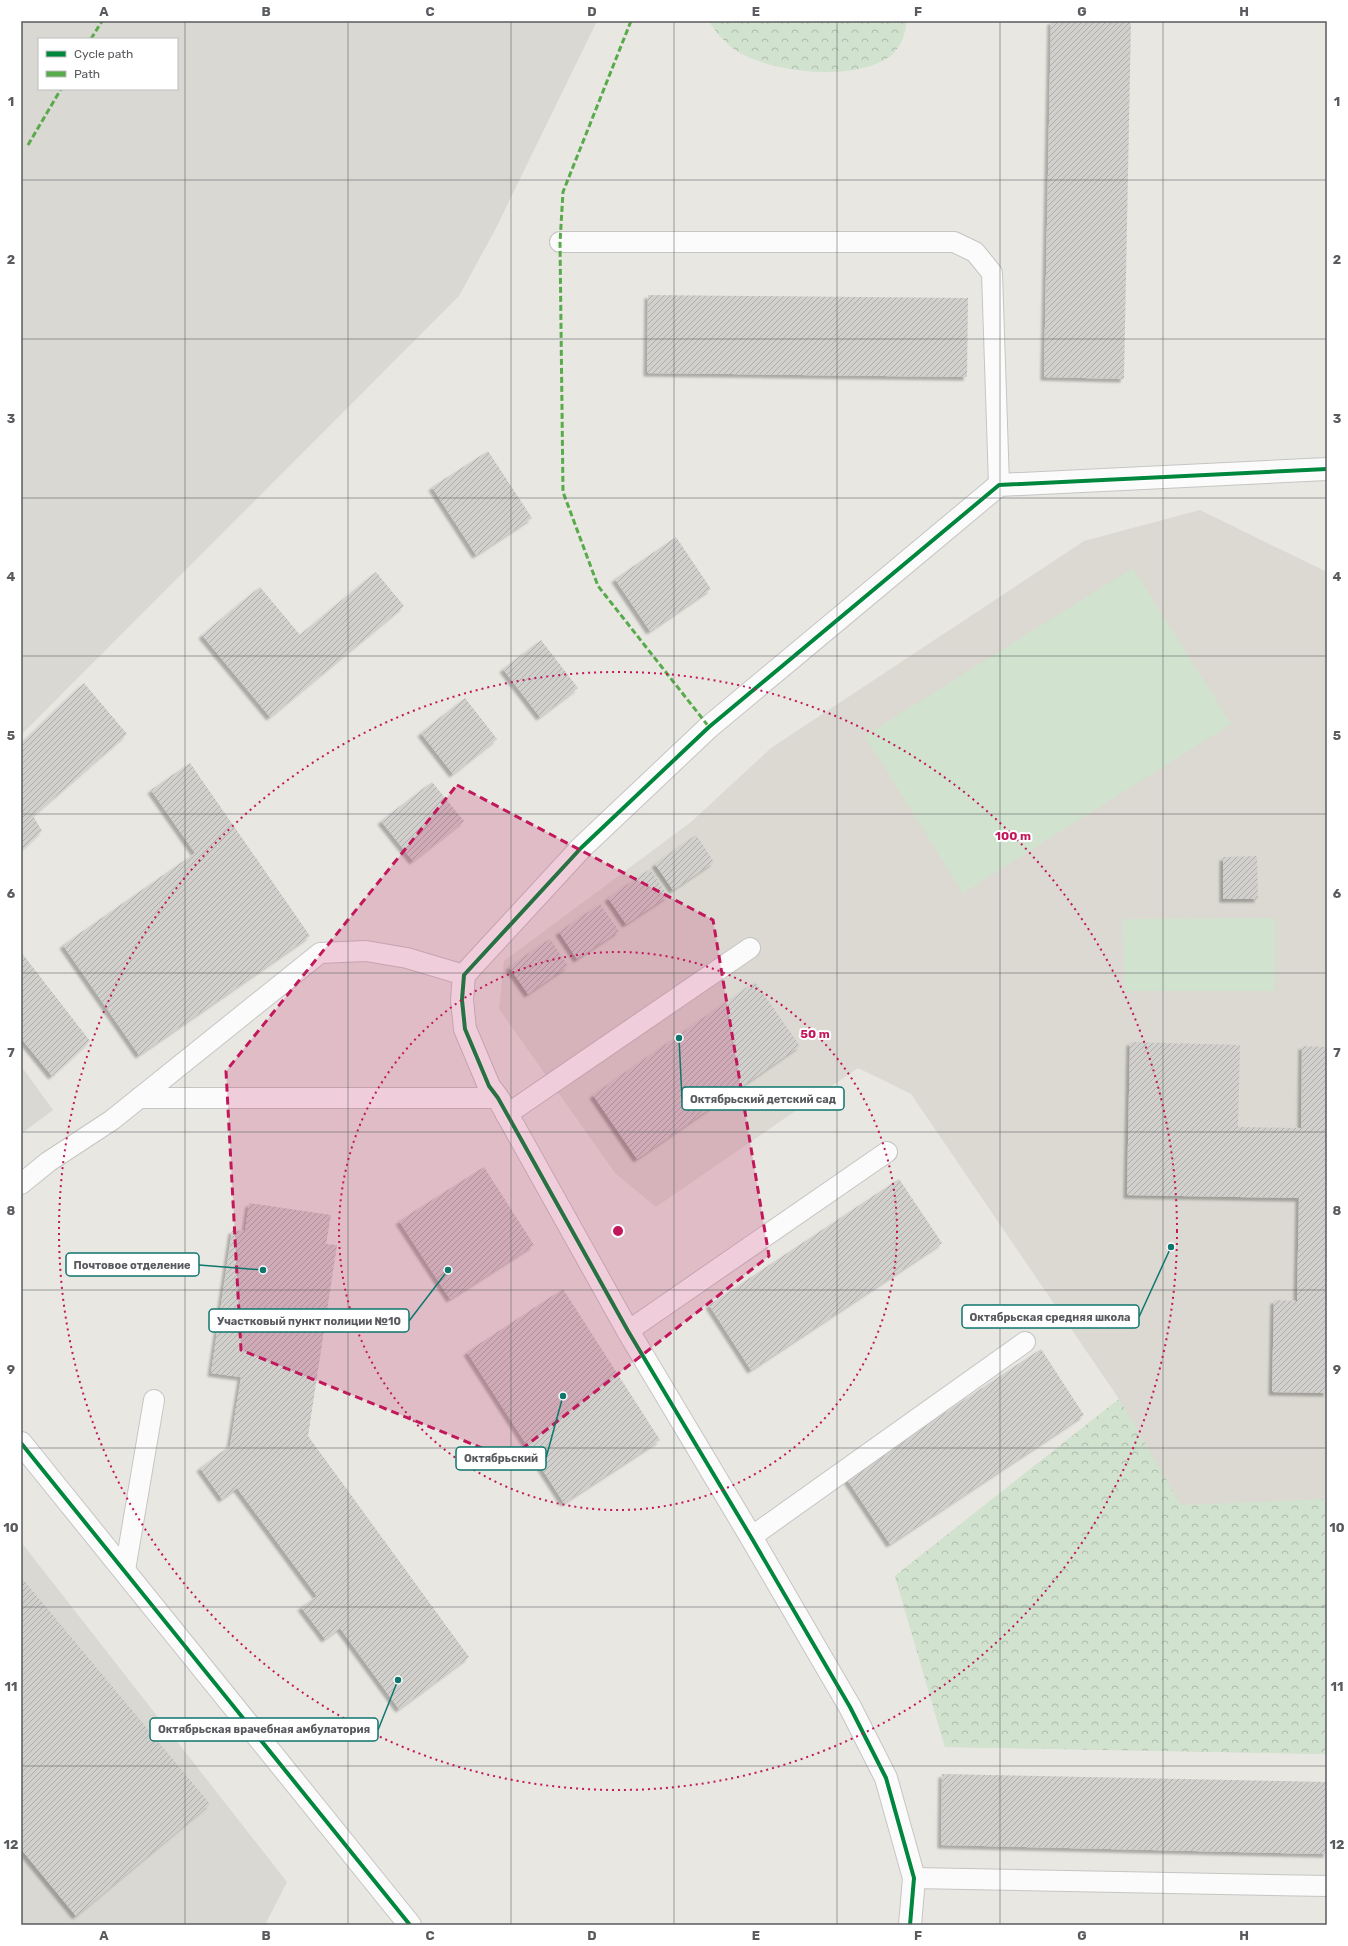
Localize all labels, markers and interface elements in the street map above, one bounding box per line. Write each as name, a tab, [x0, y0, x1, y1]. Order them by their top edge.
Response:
text: A	[99, 4, 109, 19]
text: B	[261, 4, 271, 19]
text: C	[425, 4, 435, 19]
text: D	[587, 4, 597, 19]
text: E	[752, 4, 760, 19]
text: F	[914, 4, 922, 19]
text: G	[1077, 4, 1087, 19]
text: H	[1239, 4, 1249, 19]
legend	[38, 38, 178, 90]
text: Cycle path	[74, 47, 133, 61]
text: Path	[74, 67, 100, 81]
text: 1	[8, 94, 14, 109]
text: 1	[1334, 94, 1340, 109]
text: 2	[7, 252, 15, 267]
text: 2	[1333, 252, 1341, 267]
text: 3	[7, 411, 16, 426]
text: 3	[1333, 411, 1342, 426]
text: 4	[7, 569, 16, 584]
text: 4	[1333, 569, 1342, 584]
text: 5	[7, 728, 15, 743]
text: 5	[1333, 728, 1341, 743]
text: 100 m	[995, 829, 1031, 843]
text: 6	[7, 886, 16, 901]
text: 6	[1333, 886, 1342, 901]
text: 50 m	[800, 1027, 830, 1041]
text: 7	[7, 1045, 15, 1060]
text: 7	[1333, 1045, 1341, 1060]
callout: Октябрьский детский сад	[682, 1087, 844, 1110]
text: Октябрьский детский сад	[690, 1093, 836, 1106]
text: 8	[7, 1203, 16, 1218]
text: 8	[1333, 1203, 1342, 1218]
centre of rings	[611, 1224, 625, 1238]
callout: Почтовое отделение	[66, 1253, 199, 1276]
text: Почтовое отделение	[73, 1259, 191, 1272]
callout: Октябрьская средняя школа	[962, 1305, 1139, 1328]
callout: Участковый пункт полиции №10	[209, 1309, 409, 1332]
text: Октябрьская средняя школа	[969, 1311, 1131, 1324]
text: Участковый пункт полиции №10	[217, 1315, 401, 1328]
text: 9	[7, 1362, 15, 1377]
text: 9	[1333, 1362, 1341, 1377]
callout: Октябрьский	[456, 1447, 546, 1470]
text: Октябрьский	[464, 1452, 538, 1465]
text: 10	[3, 1520, 19, 1535]
text: 10	[1329, 1520, 1345, 1535]
text: 11	[5, 1679, 17, 1694]
text: 11	[1331, 1679, 1343, 1694]
callout: Октябрьская врачебная амбулатория	[150, 1718, 378, 1741]
text: Октябрьская врачебная амбулатория	[158, 1723, 370, 1736]
text: 12	[4, 1837, 18, 1852]
text: 12	[1330, 1837, 1344, 1852]
text: A	[99, 1928, 109, 1943]
text: B	[261, 1928, 271, 1943]
text: C	[425, 1928, 435, 1943]
text: D	[587, 1928, 597, 1943]
text: E	[752, 1928, 760, 1943]
text: F	[914, 1928, 922, 1943]
text: G	[1077, 1928, 1087, 1943]
text: H	[1239, 1928, 1249, 1943]

